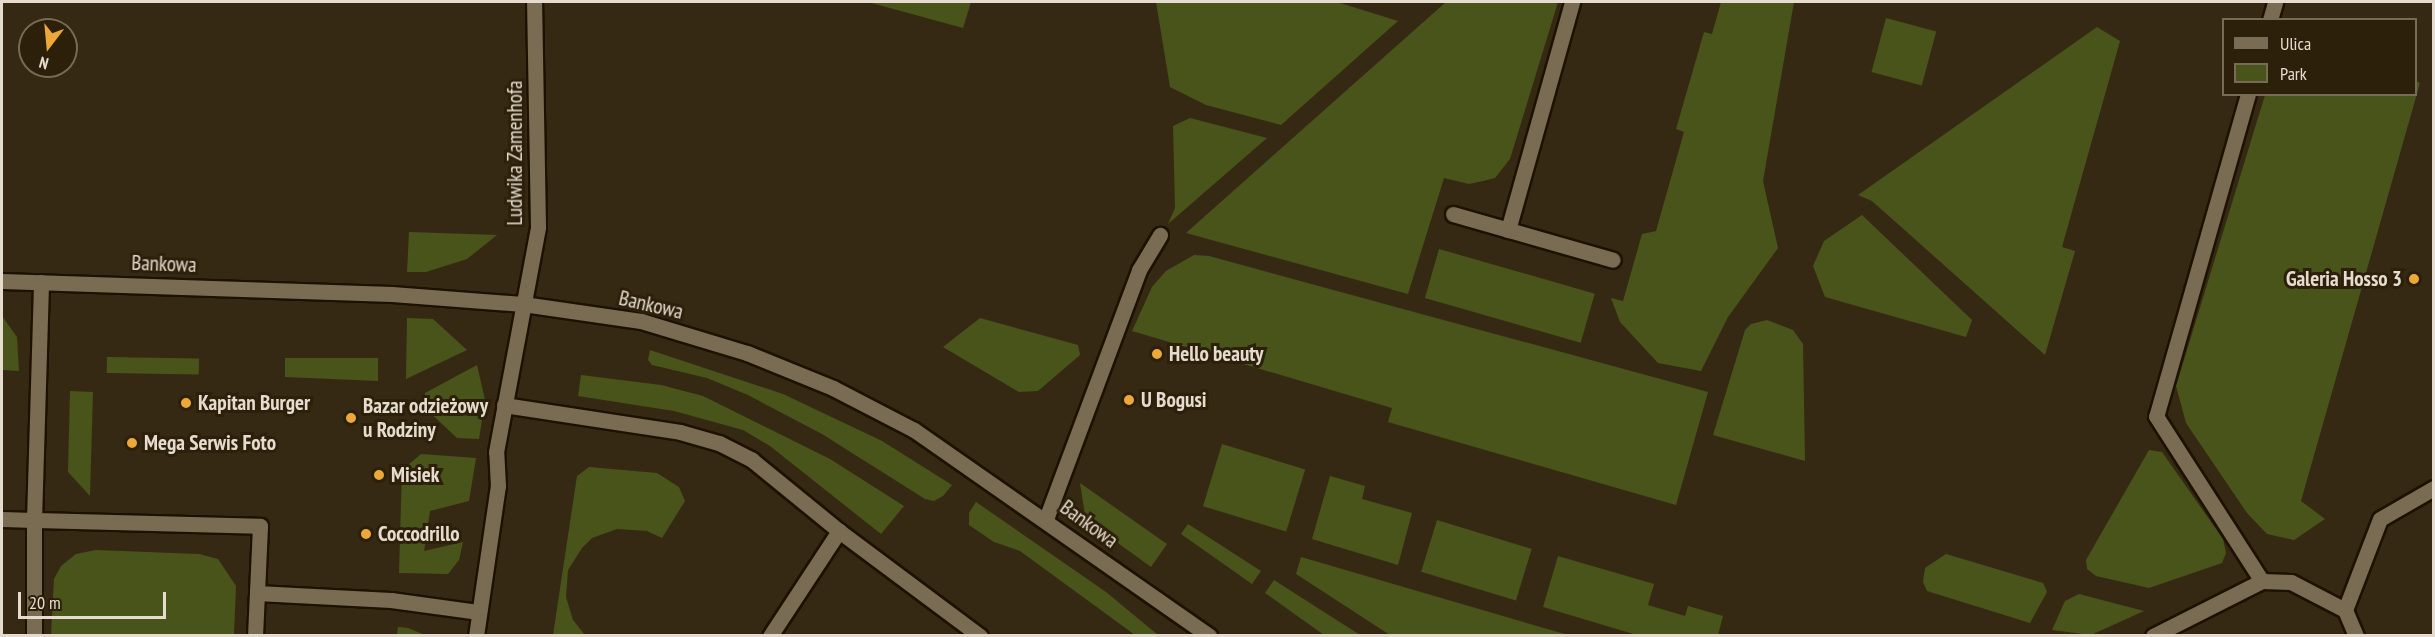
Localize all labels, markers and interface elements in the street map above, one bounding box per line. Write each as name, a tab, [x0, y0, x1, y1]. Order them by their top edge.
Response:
north arrow	[18, 18, 78, 78]
legend	[2222, 18, 2417, 96]
text: Ulica	[2280, 32, 2311, 55]
text: N	[37, 53, 51, 74]
text: Park	[2280, 62, 2307, 85]
street label: Ludwika Zamenhofa	[502, 80, 528, 226]
street label: Bankowa	[131, 250, 197, 278]
place label: Galeria Hosso 3	[2286, 266, 2402, 292]
marker: Galeria Hosso 3	[2407, 272, 2421, 286]
street label: Bankowa	[616, 285, 686, 325]
place label: Hello beauty	[1169, 341, 1263, 367]
marker: Hello beauty	[1150, 347, 1164, 361]
place label: U Bogusi	[1141, 387, 1206, 413]
place label: Kapitan Burger	[198, 390, 310, 416]
place label: Bazar odzieżowy u Rodziny	[363, 393, 488, 443]
marker: U Bogusi	[1122, 393, 1136, 407]
marker: Kapitan Burger	[179, 396, 193, 410]
marker: Bazar odzieżowy u Rodziny	[344, 411, 358, 425]
place label: Mega Serwis Foto	[144, 430, 276, 456]
marker: Mega Serwis Foto	[125, 436, 139, 450]
place label: Misiek	[391, 462, 439, 488]
marker: Misiek	[372, 468, 386, 482]
street label: Bankowa	[1055, 495, 1123, 553]
place label: Coccodrillo	[378, 521, 460, 547]
marker: Coccodrillo	[359, 527, 373, 541]
scale bar	[21, 580, 170, 618]
text: 20 m	[29, 591, 61, 614]

